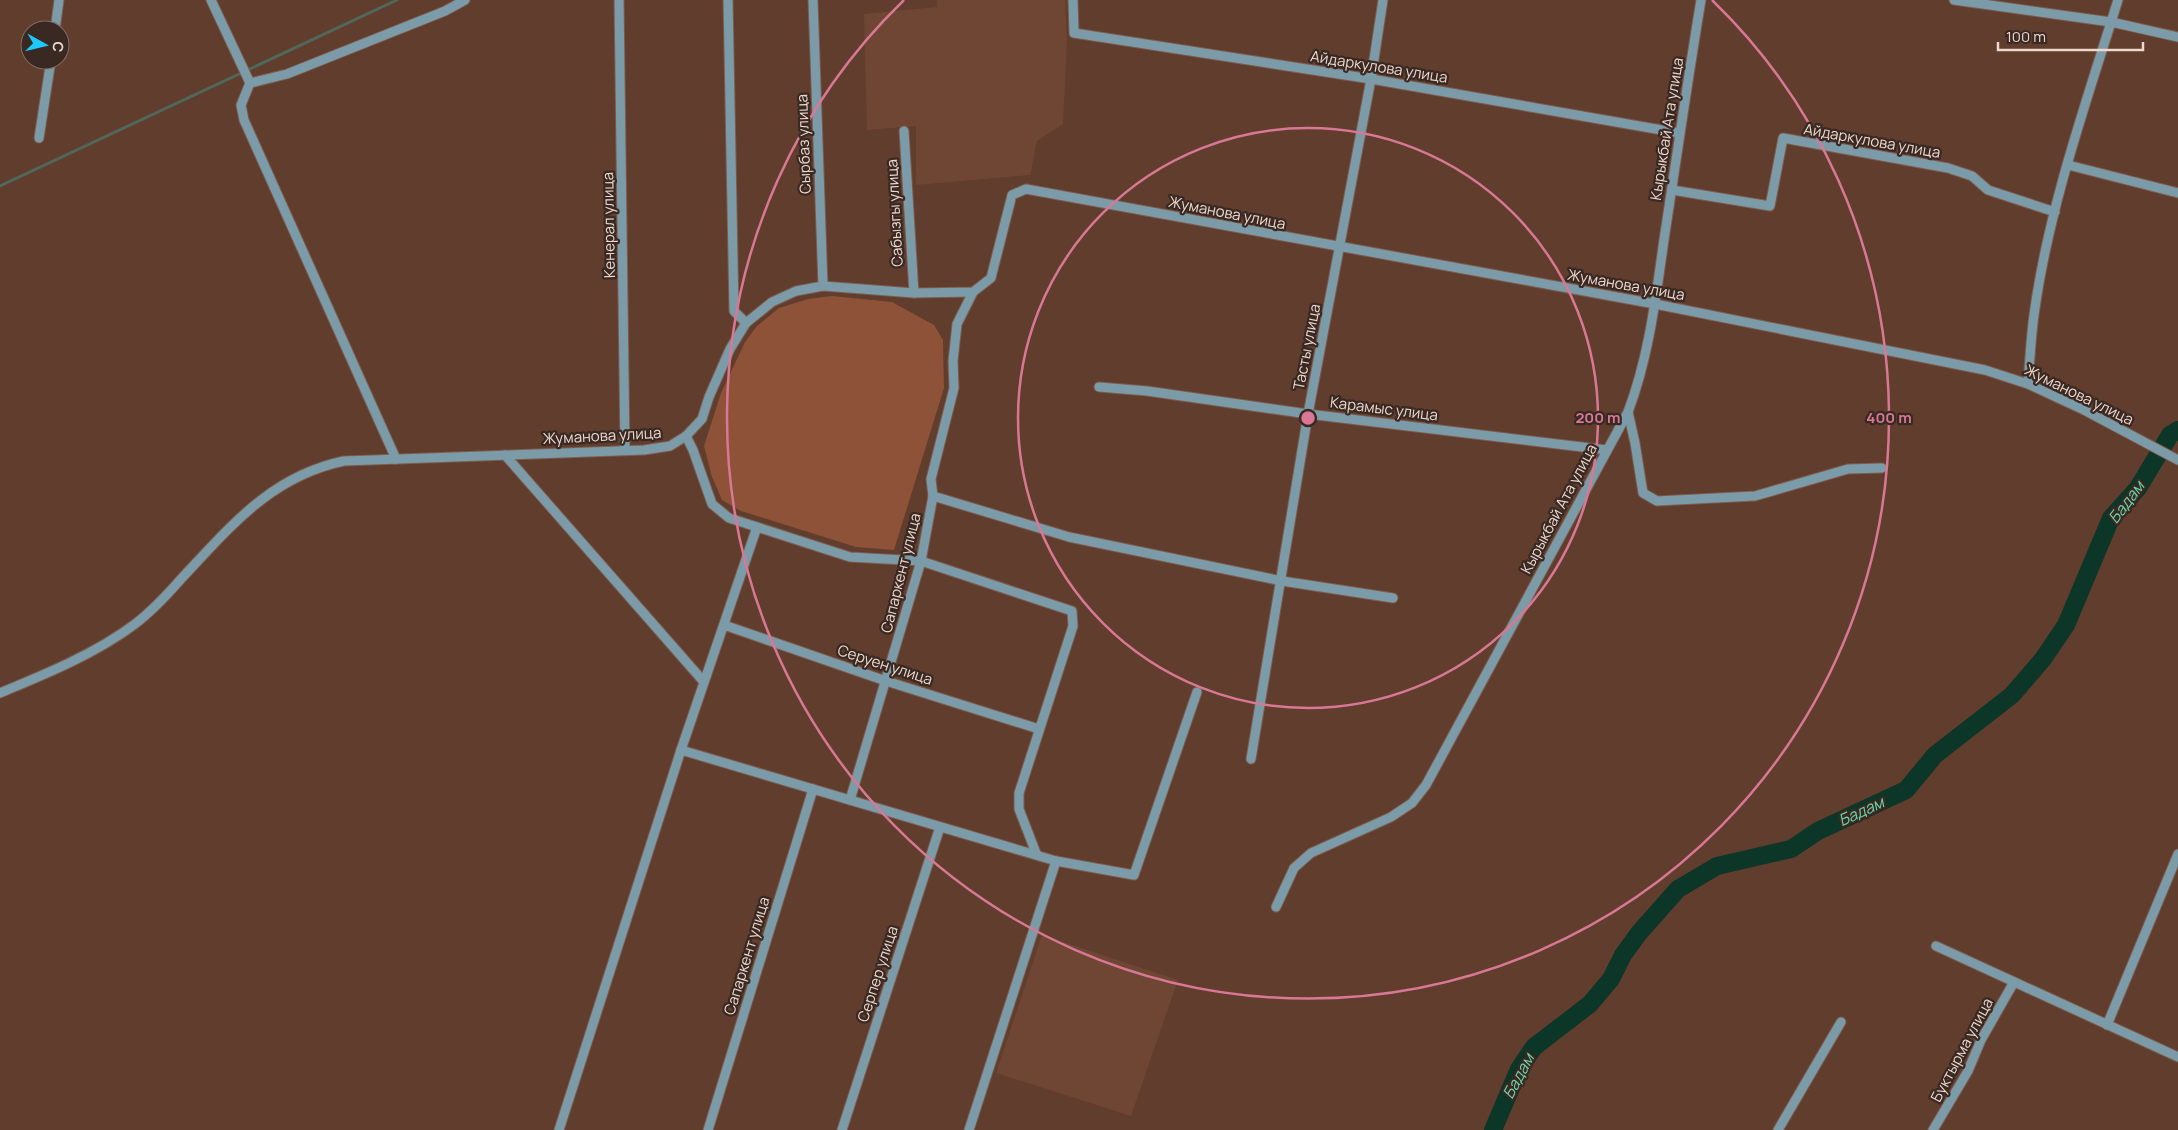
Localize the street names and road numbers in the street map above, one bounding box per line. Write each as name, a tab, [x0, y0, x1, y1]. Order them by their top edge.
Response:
street label: Айдаркулова улица	[1309, 45, 1449, 88]
street label: Кырыкбай Ата улица	[1645, 56, 1688, 202]
street label: Сырбаз улица	[791, 94, 816, 194]
street label: Айдаркулова улица	[1802, 118, 1942, 163]
street label: Сабызгы улица	[881, 159, 908, 267]
street label: Кенерал улица	[597, 172, 620, 278]
street label: Жуманова улица	[1167, 191, 1287, 234]
street label: Жуманова улица	[1566, 264, 1686, 305]
street label: Тасты улица	[1288, 302, 1325, 392]
street label: Жуманова улица	[2021, 359, 2137, 430]
street label: Карамыс улица	[1329, 391, 1439, 426]
street label: Жуманова улица	[542, 422, 662, 449]
street label: Кырыкбай Ата улица	[1515, 440, 1602, 577]
street label: Сапаркент улица	[876, 511, 926, 635]
street label: Серуен улица	[835, 639, 935, 690]
street label: Сапаркент улица	[719, 894, 774, 1018]
street label: Серпер улица	[852, 923, 903, 1025]
street label: Буктырма улица	[1925, 994, 1998, 1105]

